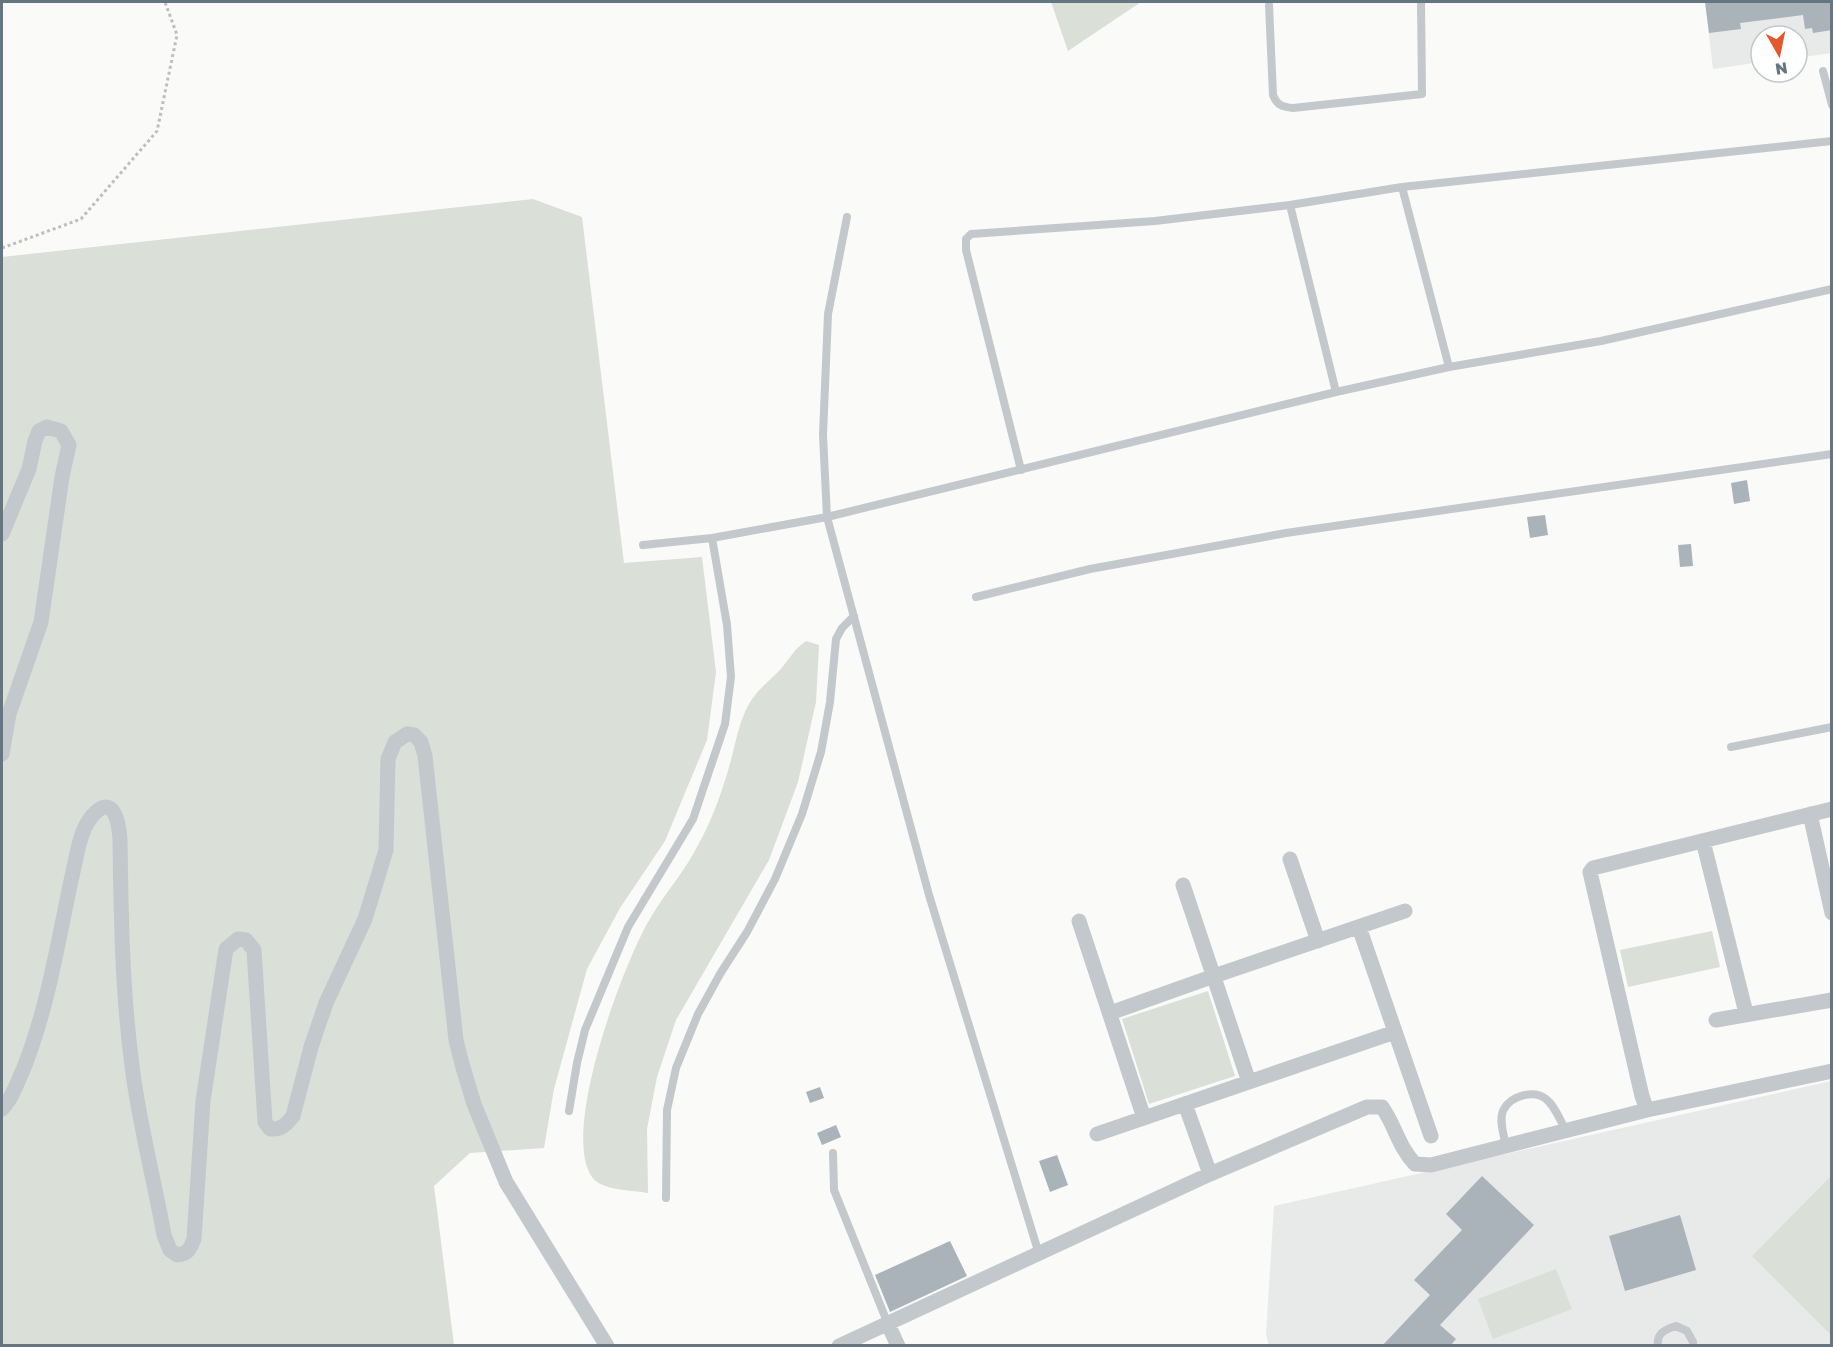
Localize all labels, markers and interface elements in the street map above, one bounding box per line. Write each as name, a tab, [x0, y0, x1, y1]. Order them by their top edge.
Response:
north arrow	[1749, 24, 1809, 84]
text: N	[1774, 58, 1789, 80]

